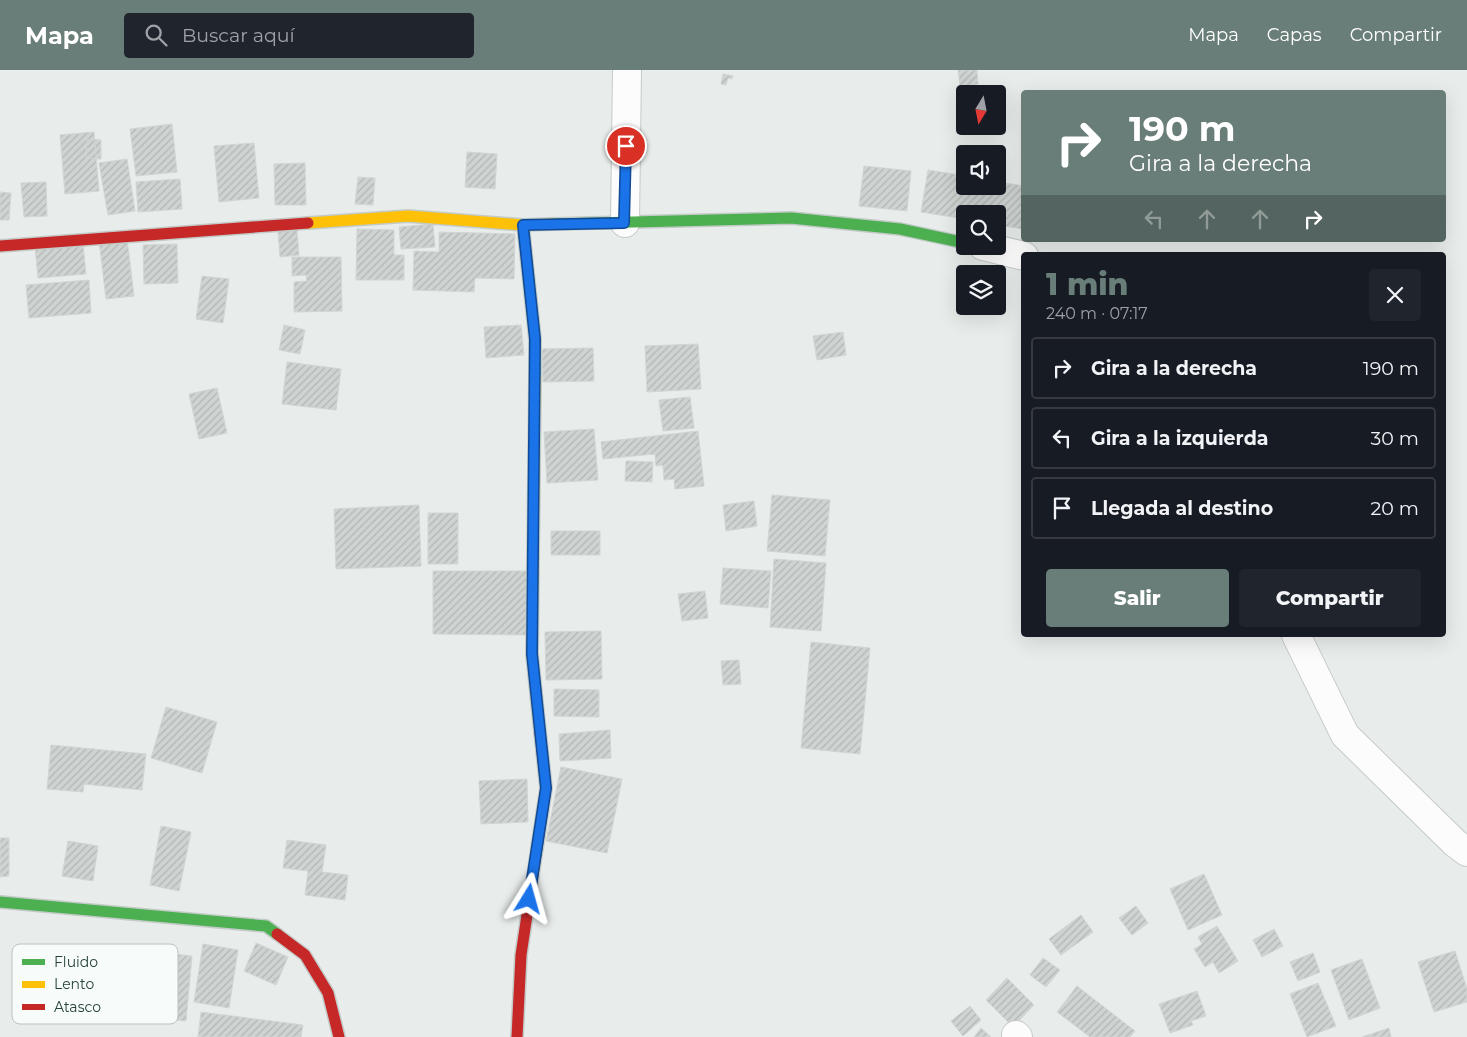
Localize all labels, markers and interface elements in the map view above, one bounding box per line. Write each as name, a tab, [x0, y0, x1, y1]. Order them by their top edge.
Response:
search box	[124, 13, 474, 58]
text: Mapa	[25, 21, 94, 50]
icon: search	[142, 21, 170, 49]
text: Buscar aquí	[182, 24, 295, 47]
text: Mapa	[1188, 24, 1239, 46]
text: Capas	[1267, 24, 1322, 46]
text: Compartir	[1350, 24, 1442, 46]
north arrow	[956, 85, 1006, 135]
map controls	[956, 85, 1006, 315]
text: 190 m	[1129, 107, 1235, 150]
icon: right	[1046, 110, 1111, 175]
pin	[605, 125, 647, 167]
icon: arrive	[612, 132, 640, 160]
button: sound	[956, 145, 1006, 195]
text: Gira a la derecha	[1129, 150, 1312, 177]
button: search	[956, 205, 1006, 255]
icon: left	[1140, 205, 1168, 233]
icon: ahead	[1193, 205, 1221, 233]
icon: ahead	[1246, 205, 1274, 233]
icon: right	[1299, 205, 1327, 233]
button: layers	[956, 265, 1006, 315]
text: 1 min	[1046, 266, 1129, 303]
button: close	[1369, 269, 1421, 321]
text: 240 m · 07:17	[1046, 304, 1148, 323]
icon: right	[1048, 354, 1076, 382]
text: Gira a la derecha	[1091, 357, 1257, 380]
text: 190 m	[1363, 357, 1419, 380]
icon: left	[1048, 424, 1076, 452]
text: Gira a la izquierda	[1091, 427, 1269, 450]
text: 30 m	[1371, 427, 1419, 450]
icon: arrive	[1048, 494, 1076, 522]
text: Llegada al destino	[1091, 497, 1273, 520]
text: 20 m	[1371, 497, 1419, 520]
button: Salir	[1046, 569, 1229, 627]
button: Compartir	[1239, 569, 1421, 627]
position arrow	[502, 872, 554, 924]
legend	[12, 944, 178, 1024]
text: Fluido	[54, 953, 98, 971]
text: Lento	[54, 975, 94, 993]
text: Atasco	[54, 998, 101, 1016]

